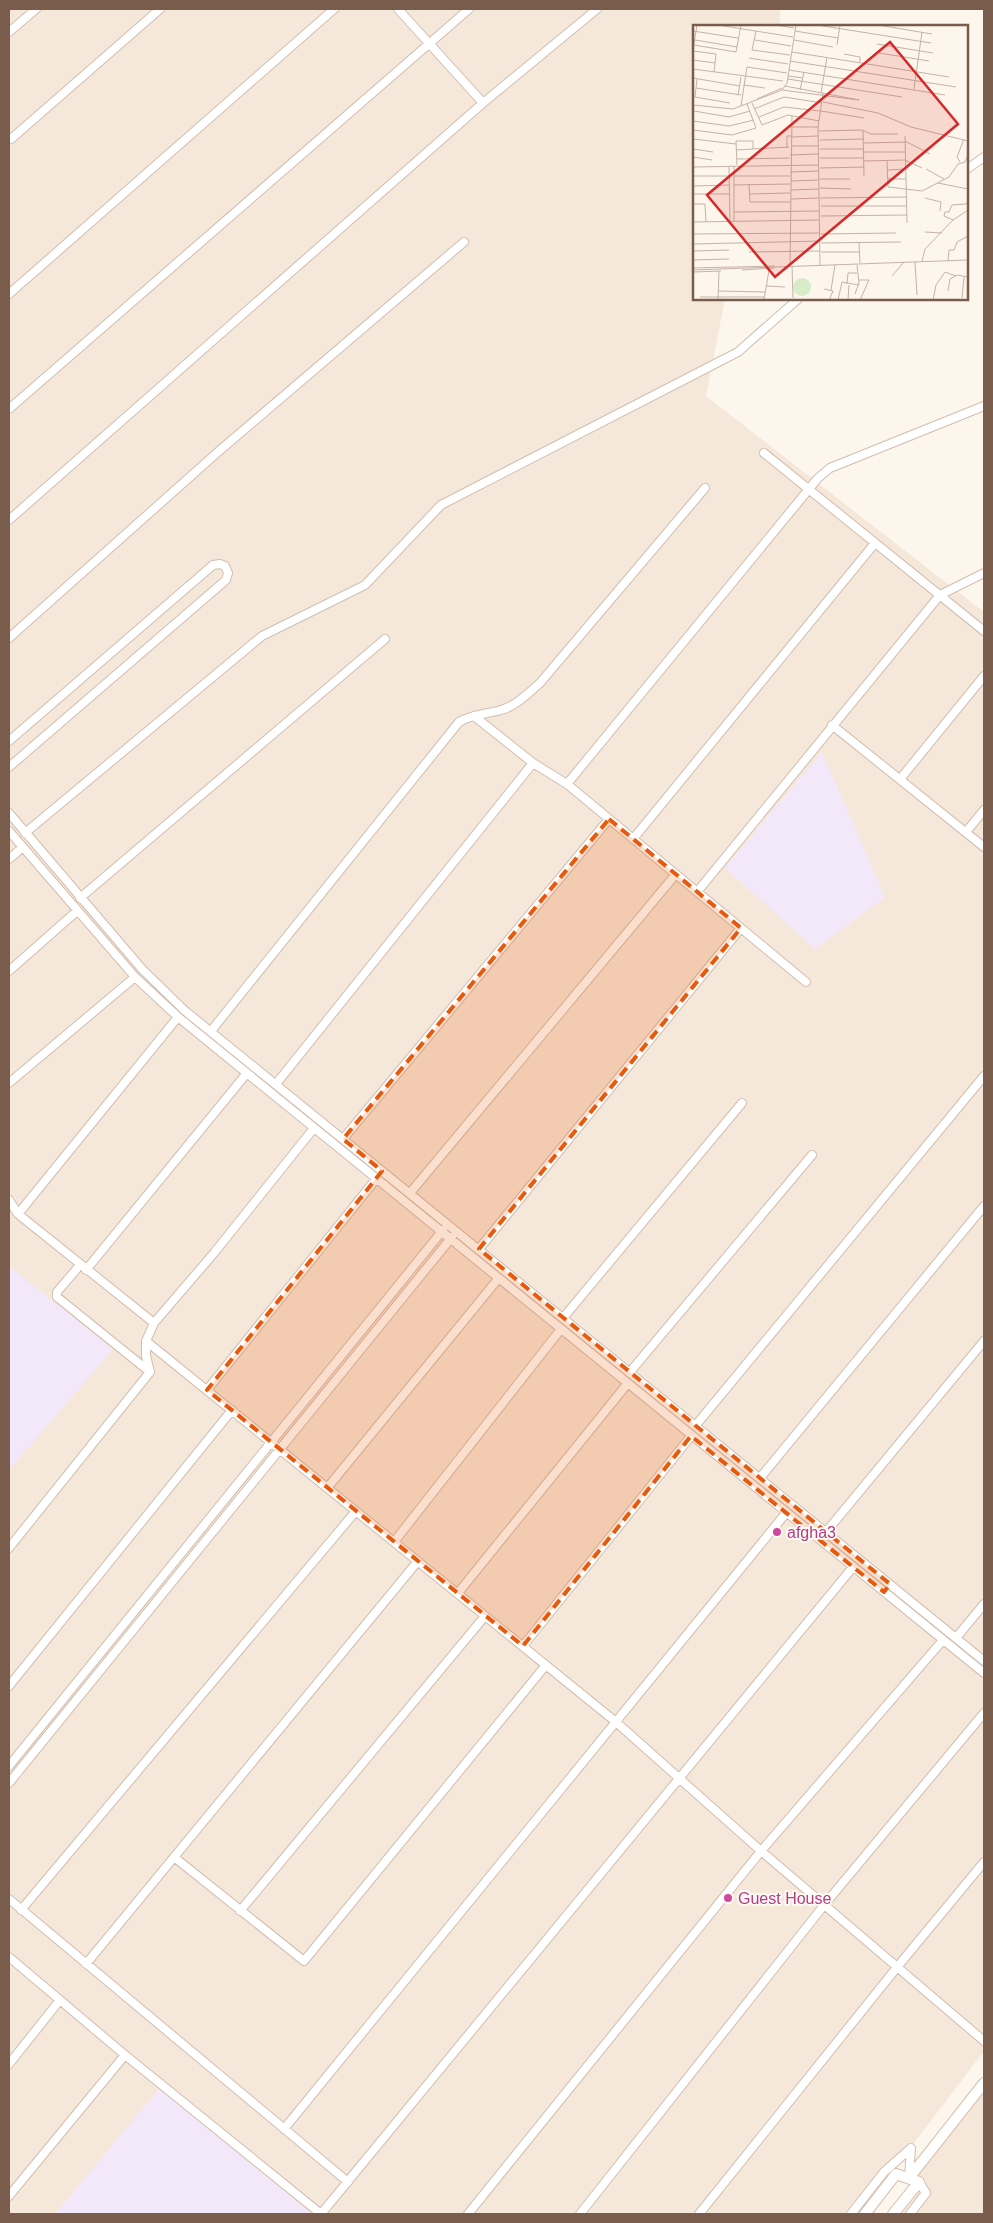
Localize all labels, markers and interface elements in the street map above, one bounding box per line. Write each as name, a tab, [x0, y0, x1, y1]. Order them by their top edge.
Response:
inset map	[693, 25, 968, 300]
place label: afgha3	[787, 1524, 836, 1541]
marker: afgha3	[771, 1526, 783, 1538]
place label: Guest House	[738, 1890, 831, 1907]
marker: Guest House	[722, 1892, 734, 1904]

